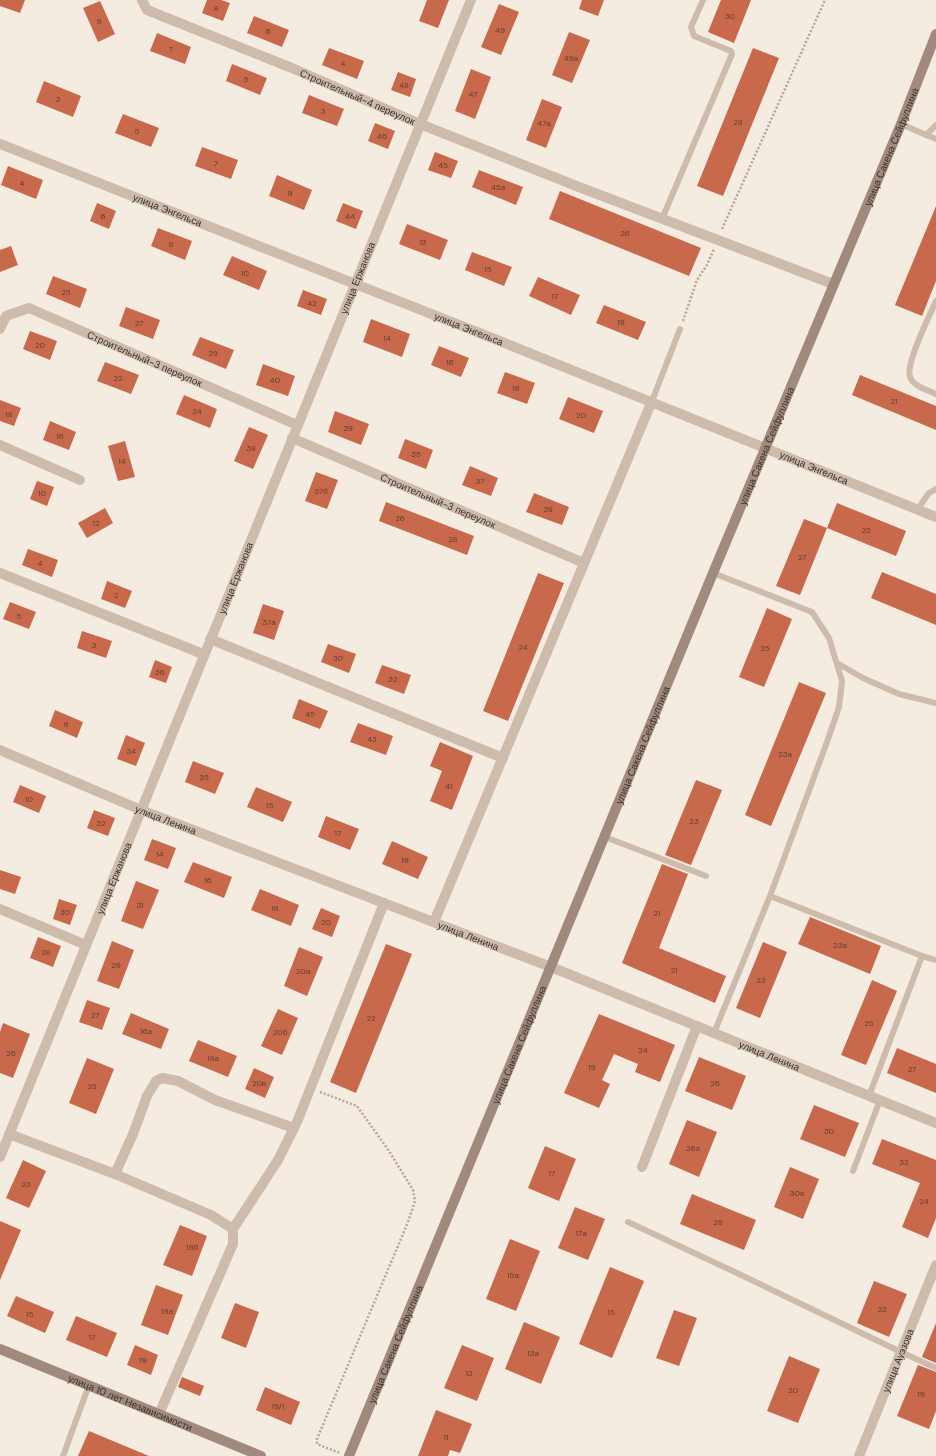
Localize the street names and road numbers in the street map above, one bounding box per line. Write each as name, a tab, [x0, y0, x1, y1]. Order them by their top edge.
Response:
street label: Строительный-4 переулок	[298, 66, 418, 128]
street label: улица Сакена Сейфуллина	[861, 86, 922, 208]
street label: улица Энгельса	[131, 191, 204, 230]
street label: улица Ержанова	[337, 240, 378, 316]
street label: улица Энгельса	[432, 310, 506, 349]
street label: Строительный-3 переулок	[85, 328, 205, 390]
street label: улица Сакена Сейфуллина	[736, 385, 797, 507]
street label: улица Энгельса	[778, 448, 851, 488]
street label: Строительный-3 переулок	[378, 471, 498, 532]
street label: улица Ержанова	[215, 540, 256, 616]
street label: улица Сакена Сейфуллина	[612, 684, 673, 806]
street label: улица Ленина	[133, 802, 199, 838]
street label: улица Ержанова	[94, 840, 135, 916]
street label: улица Ленина	[436, 918, 501, 954]
street label: улица Сакена Сейфуллина	[489, 983, 549, 1106]
street label: улица Ленина	[737, 1038, 802, 1074]
street label: улица Сакена Сейфуллина	[365, 1283, 426, 1405]
street label: улица Ауэзова	[879, 1327, 917, 1394]
street label: улица 10 лет Независимости	[66, 1372, 194, 1434]

